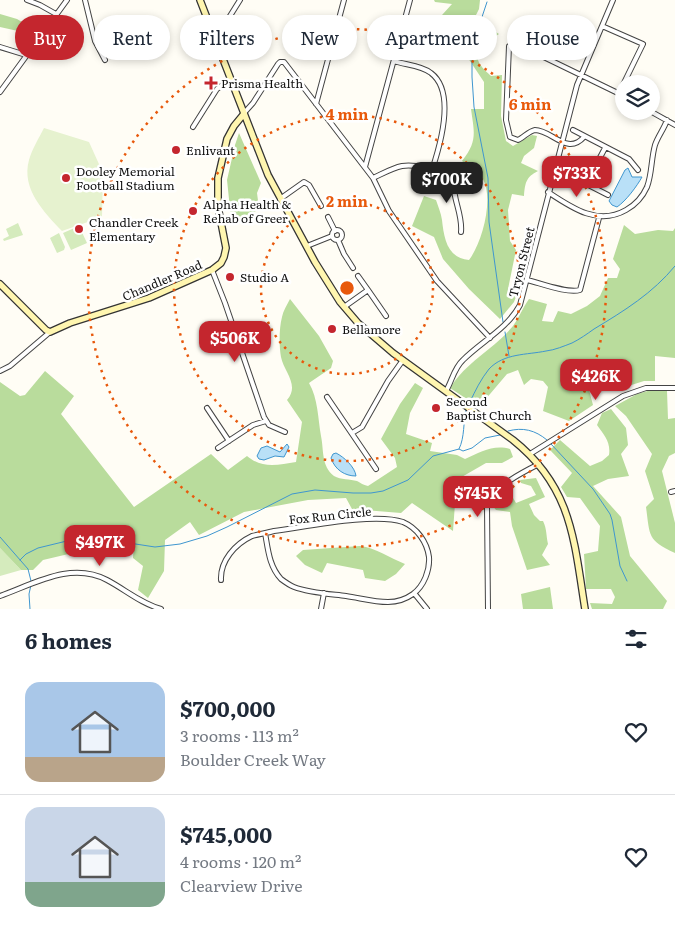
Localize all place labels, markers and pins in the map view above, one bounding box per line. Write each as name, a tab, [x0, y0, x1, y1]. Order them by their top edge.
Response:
place label: Prisma Health	[221, 74, 303, 92]
marker: Prisma Health	[205, 77, 217, 89]
place label: Enlivant	[186, 141, 235, 159]
marker: Enlivant	[170, 144, 182, 156]
pin: $733K	[542, 156, 612, 198]
place label: Dooley Memorial Football Stadium	[76, 162, 175, 194]
pin: $700K	[412, 162, 482, 204]
marker: Dooley Memorial Football Stadium	[60, 172, 72, 184]
place label: Alpha Health & Rehab of Greer	[203, 195, 292, 227]
marker: Alpha Health & Rehab of Greer	[187, 205, 199, 217]
place label: Chandler Creek Elementary	[89, 213, 179, 245]
marker: Chandler Creek Elementary	[73, 223, 85, 235]
place label: Studio A	[240, 268, 289, 286]
marker: Studio A	[224, 271, 236, 283]
centre of rings	[338, 279, 356, 297]
pin: $506K	[200, 320, 270, 363]
place label: Bellamore	[342, 320, 401, 338]
marker: Bellamore	[326, 323, 338, 335]
pin: $426K	[561, 358, 631, 401]
place label: Second Baptist Church	[446, 392, 532, 424]
marker: Second Baptist Church	[430, 402, 442, 414]
pin: $745K	[443, 476, 513, 518]
pin: $497K	[65, 524, 135, 567]

